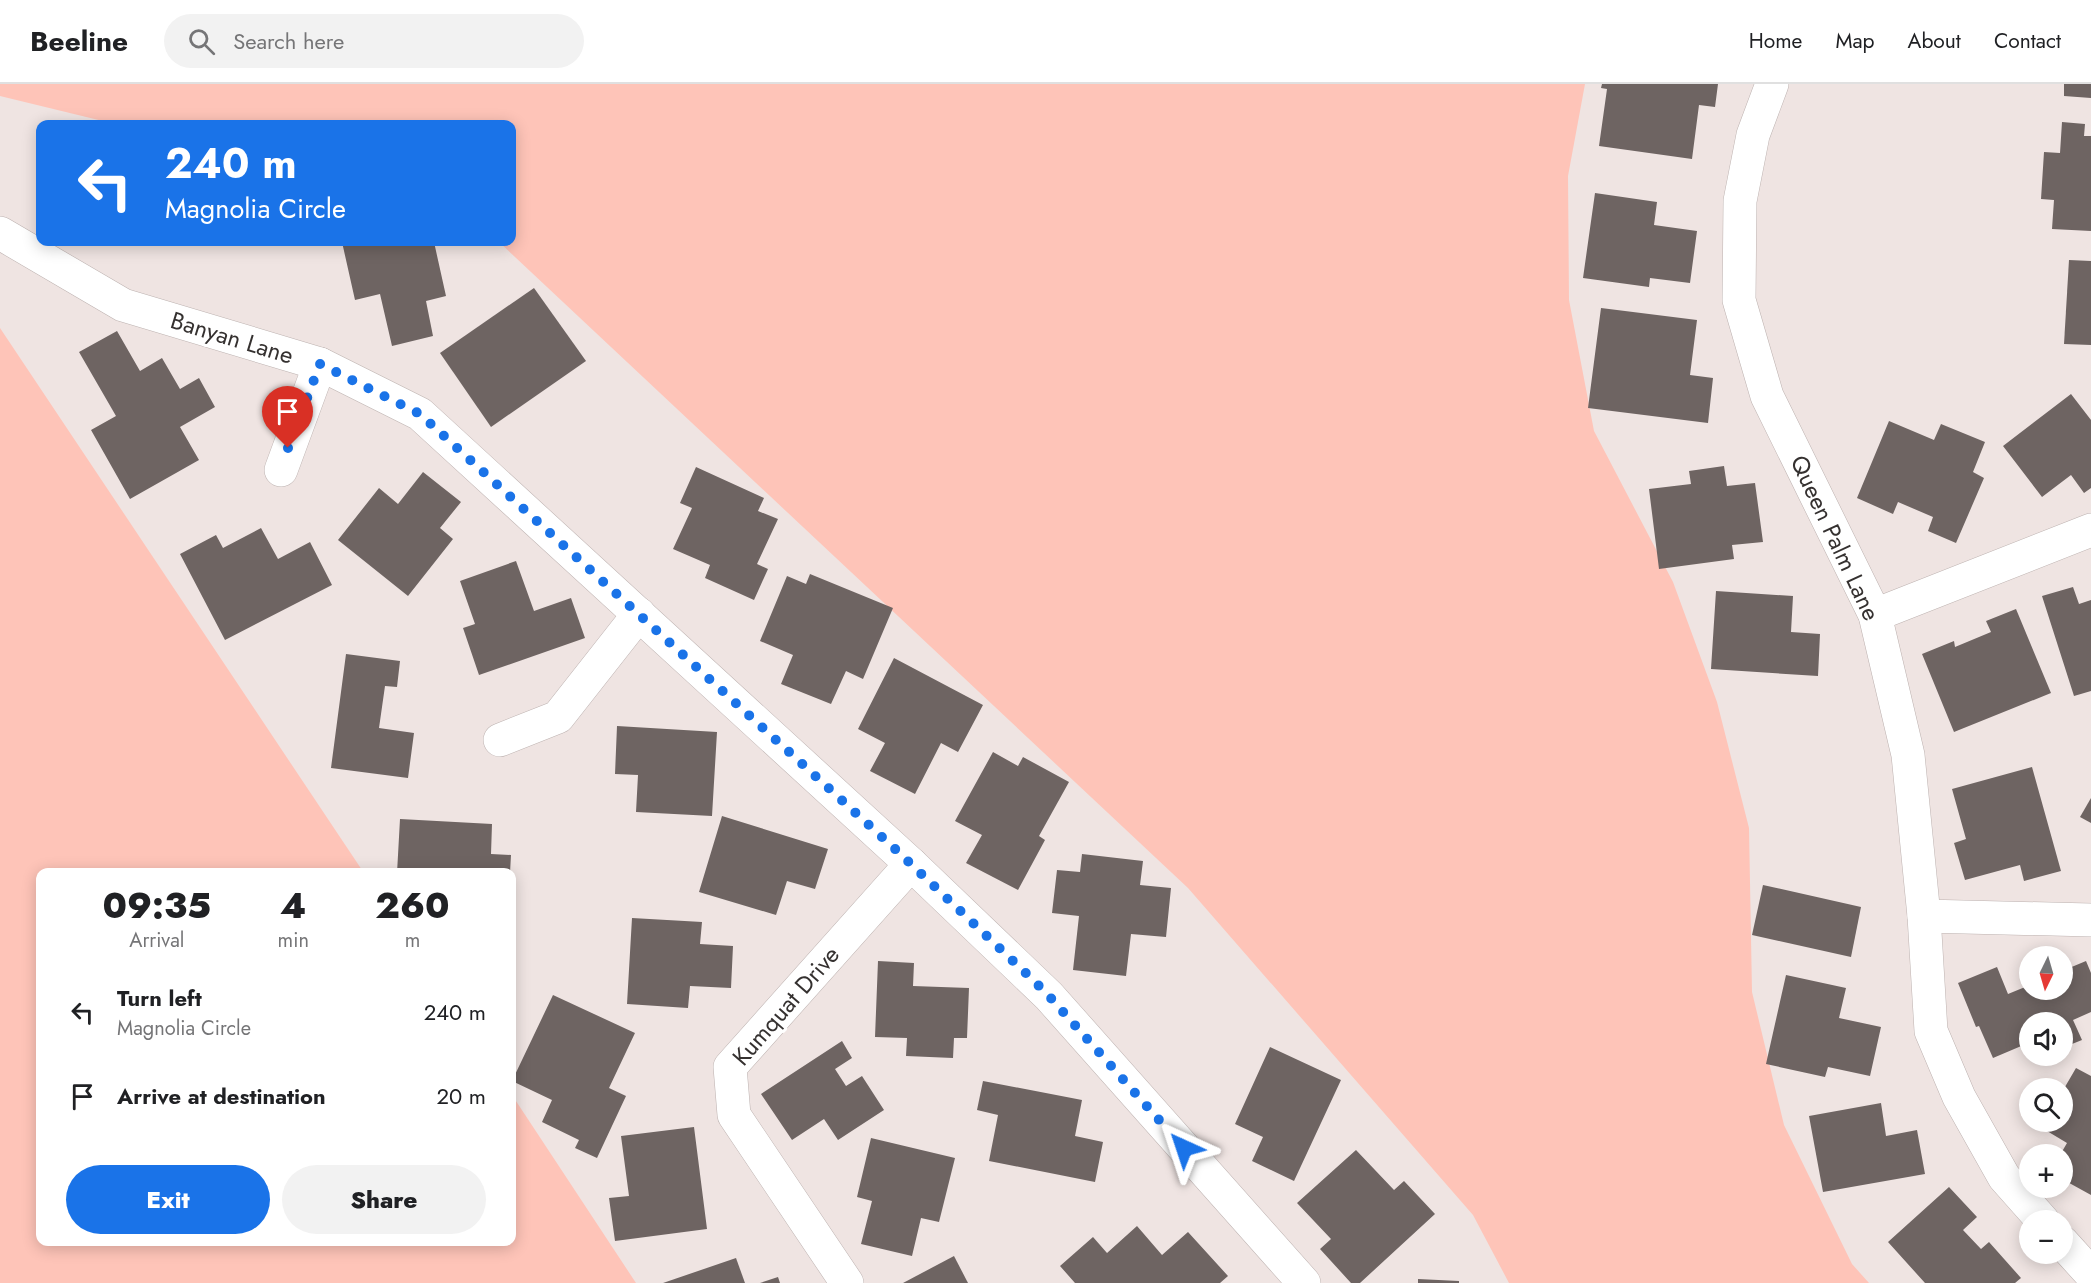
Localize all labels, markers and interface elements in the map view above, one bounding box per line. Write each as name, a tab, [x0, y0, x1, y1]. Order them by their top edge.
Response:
search box	[164, 14, 584, 68]
text: Beeline	[30, 21, 128, 62]
icon: search	[185, 25, 218, 58]
text: Search here	[233, 25, 344, 57]
text: Home	[1749, 26, 1802, 56]
text: Map	[1835, 26, 1875, 56]
text: About	[1908, 26, 1961, 56]
text: Contact	[1994, 26, 2061, 56]
text: 240 m	[165, 133, 297, 194]
icon: left	[66, 144, 144, 222]
text: Magnolia Circle	[165, 189, 346, 228]
street label: Banyan Lane	[166, 302, 298, 373]
pin	[262, 386, 313, 448]
icon: arrive	[271, 395, 304, 428]
street label: Queen Palm Lane	[1782, 449, 1889, 626]
text: 09:35	[102, 879, 211, 931]
text: 4	[280, 879, 306, 931]
text: 260	[375, 879, 450, 931]
text: Arrival	[129, 926, 184, 955]
text: min	[278, 926, 309, 955]
text: m	[405, 926, 420, 955]
street label: Kumquat Drive	[724, 938, 847, 1073]
north arrow	[2019, 946, 2073, 1000]
map controls	[2019, 946, 2073, 1264]
text: Turn left	[117, 982, 202, 1014]
icon: left	[66, 996, 99, 1029]
text: 240 m	[424, 996, 486, 1028]
button: sound	[2019, 1012, 2073, 1066]
text: Magnolia Circle	[117, 1014, 251, 1043]
button: search	[2019, 1078, 2073, 1132]
icon: arrive	[66, 1080, 99, 1113]
text: Arrive at destination	[117, 1080, 326, 1112]
text: 20 m	[437, 1080, 486, 1112]
position arrow	[1152, 1116, 1216, 1180]
button: +	[2019, 1144, 2073, 1198]
button: Exit	[66, 1165, 270, 1234]
button: Share	[282, 1165, 486, 1234]
button: −	[2019, 1210, 2073, 1264]

